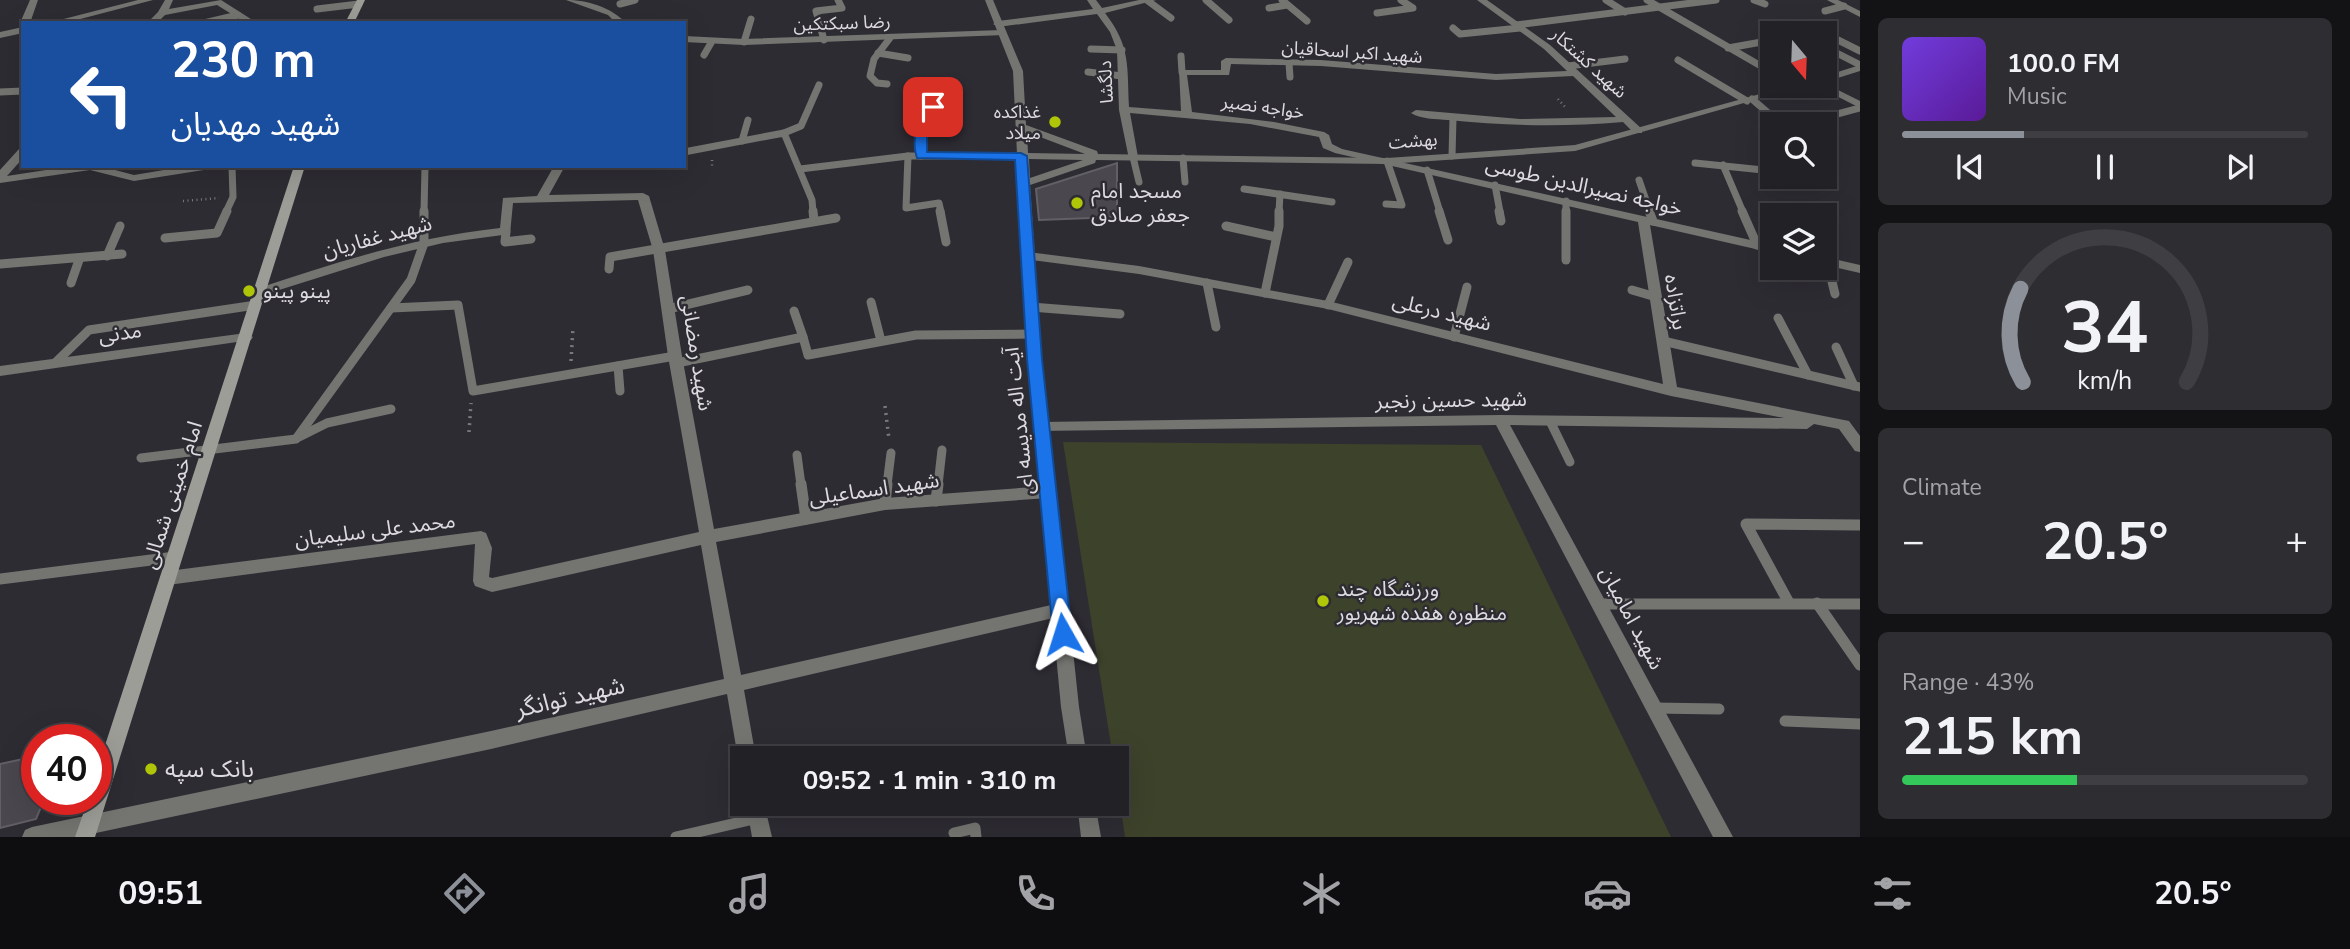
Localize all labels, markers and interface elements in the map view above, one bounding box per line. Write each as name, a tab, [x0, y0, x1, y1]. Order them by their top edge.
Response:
street label: رضا سبکتکین	[793, 9, 891, 37]
north arrow	[1760, 21, 1838, 98]
map controls	[1760, 21, 1837, 280]
street label: شهید کشتکار	[1545, 22, 1632, 104]
text: 230 m	[171, 27, 315, 94]
street label: شهید اکبر اسحاقیان	[1281, 35, 1423, 69]
text: 100.0 FM	[2007, 46, 2120, 81]
icon: left	[56, 49, 147, 140]
street label: دلگشا	[1093, 60, 1119, 104]
pin	[903, 77, 963, 137]
text: Music	[2007, 81, 2067, 112]
icon: arrive	[914, 88, 952, 126]
street label: خواجه نصیر	[1219, 89, 1306, 125]
place label: غذاکده میلاد	[994, 100, 1041, 145]
text: شهید مهدیان	[171, 103, 340, 146]
button: search	[1760, 112, 1837, 189]
marker: غذاکده میلاد	[1047, 114, 1063, 130]
street label: بهشت	[1388, 127, 1438, 155]
icon: previous	[1951, 148, 1989, 186]
icon: pause	[2086, 148, 2124, 186]
icon: next	[2221, 148, 2259, 186]
street label: خواجه نصیرالدین طوسی	[1483, 150, 1685, 222]
place label: مسجد امام جعفر صادق	[1091, 177, 1190, 229]
marker: مسجد امام جعفر صادق	[1069, 195, 1085, 211]
button: layers	[1760, 203, 1837, 280]
street label: شهید غفاریان	[319, 209, 435, 265]
street label: براتزاده	[1658, 272, 1694, 332]
place label: پینو پینو	[263, 277, 331, 305]
text: 34	[2061, 279, 2149, 379]
marker: پینو پینو	[241, 283, 257, 299]
street label: شهید درعلی	[1390, 286, 1494, 338]
street label: شهید رمضانی	[674, 293, 720, 413]
street label: مدنی	[97, 316, 143, 350]
street label: آیت اله مدیسه ای	[997, 345, 1041, 496]
text: km/h	[2077, 364, 2133, 398]
street label: شهید حسین رنجبر	[1374, 385, 1527, 415]
street label: امام خمینی شمالی	[135, 418, 211, 573]
street label: شهید اسماعیلی	[807, 466, 941, 512]
text: Climate	[1902, 472, 1982, 503]
street label: محمد علی سلیمیان	[293, 506, 457, 554]
text: 20.5°	[2042, 506, 2168, 577]
text: −	[1902, 516, 1925, 567]
text: +	[2285, 516, 2308, 567]
street label: شهید امامیان	[1593, 562, 1671, 674]
place label: ورزشگاه چند منظوره هفده شهریور	[1336, 575, 1507, 627]
marker: ورزشگاه چند منظوره هفده شهریور	[1315, 593, 1331, 609]
position arrow	[1026, 597, 1100, 671]
text: Range · 43%	[1902, 667, 2034, 698]
street label: شهید توانگر	[511, 669, 628, 725]
text: 215 km	[1902, 701, 2083, 772]
speed limit sign: 40	[21, 724, 112, 815]
place label: بانک سپه	[165, 753, 254, 785]
marker: بانک سپه	[143, 761, 159, 777]
text: 09:52 · 1 min · 310 m	[803, 763, 1056, 798]
icon: directions	[440, 869, 489, 918]
icon: music	[725, 869, 774, 918]
icon: phone	[1011, 869, 1060, 918]
icon: climate	[1297, 869, 1346, 918]
icon: car	[1583, 869, 1632, 918]
icon: filters	[1868, 869, 1917, 918]
text: 09:51	[118, 872, 203, 915]
text: 20.5°	[2154, 872, 2232, 915]

